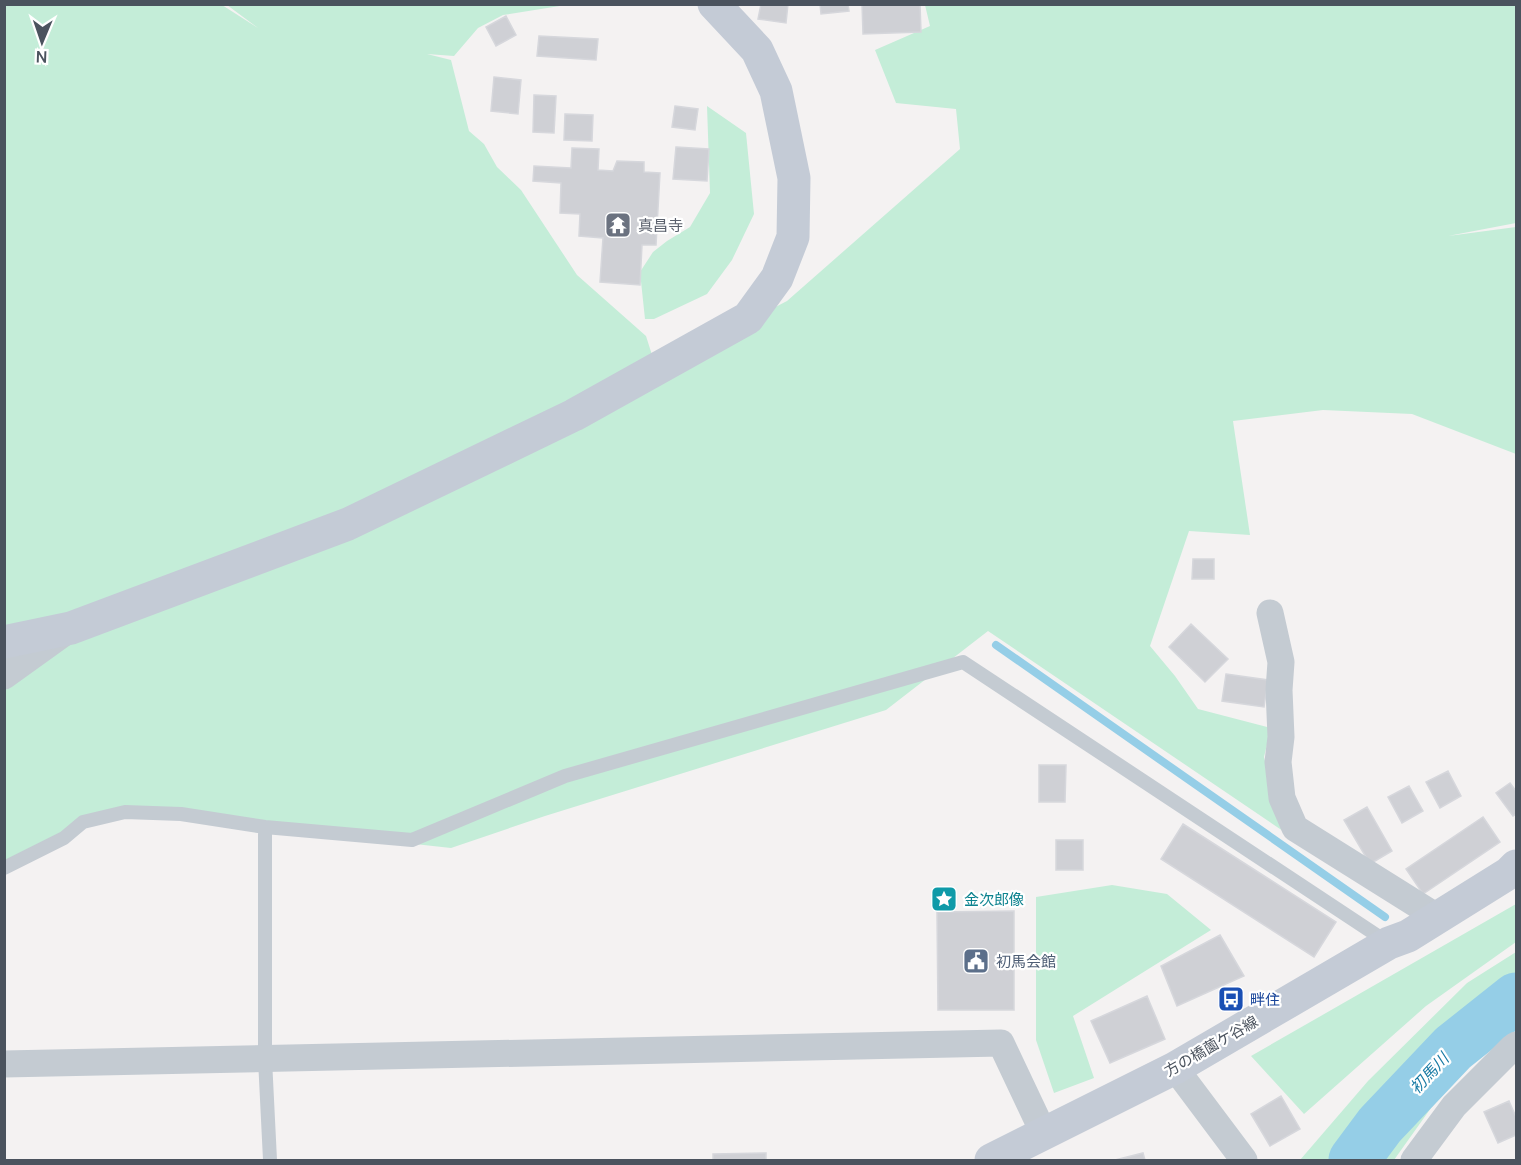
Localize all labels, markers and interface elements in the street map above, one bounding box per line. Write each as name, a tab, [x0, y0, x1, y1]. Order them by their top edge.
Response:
north arrow	[12, 12, 72, 72]
text: N	[35, 46, 48, 68]
temple icon: 真昌寺	[603, 210, 633, 240]
place label: 真昌寺	[638, 215, 683, 236]
place icon: 金次郎像	[929, 884, 959, 914]
place label: 金次郎像	[964, 889, 1024, 910]
public building icon: 初馬会館	[961, 946, 991, 976]
place label: 初馬会館	[996, 951, 1056, 972]
bus stop icon: 畔住	[1216, 984, 1246, 1014]
place label: 畔住	[1250, 989, 1280, 1010]
street label: 方の橋薗ケ谷線	[1160, 1011, 1262, 1081]
water label: 初馬川	[1405, 1046, 1455, 1098]

